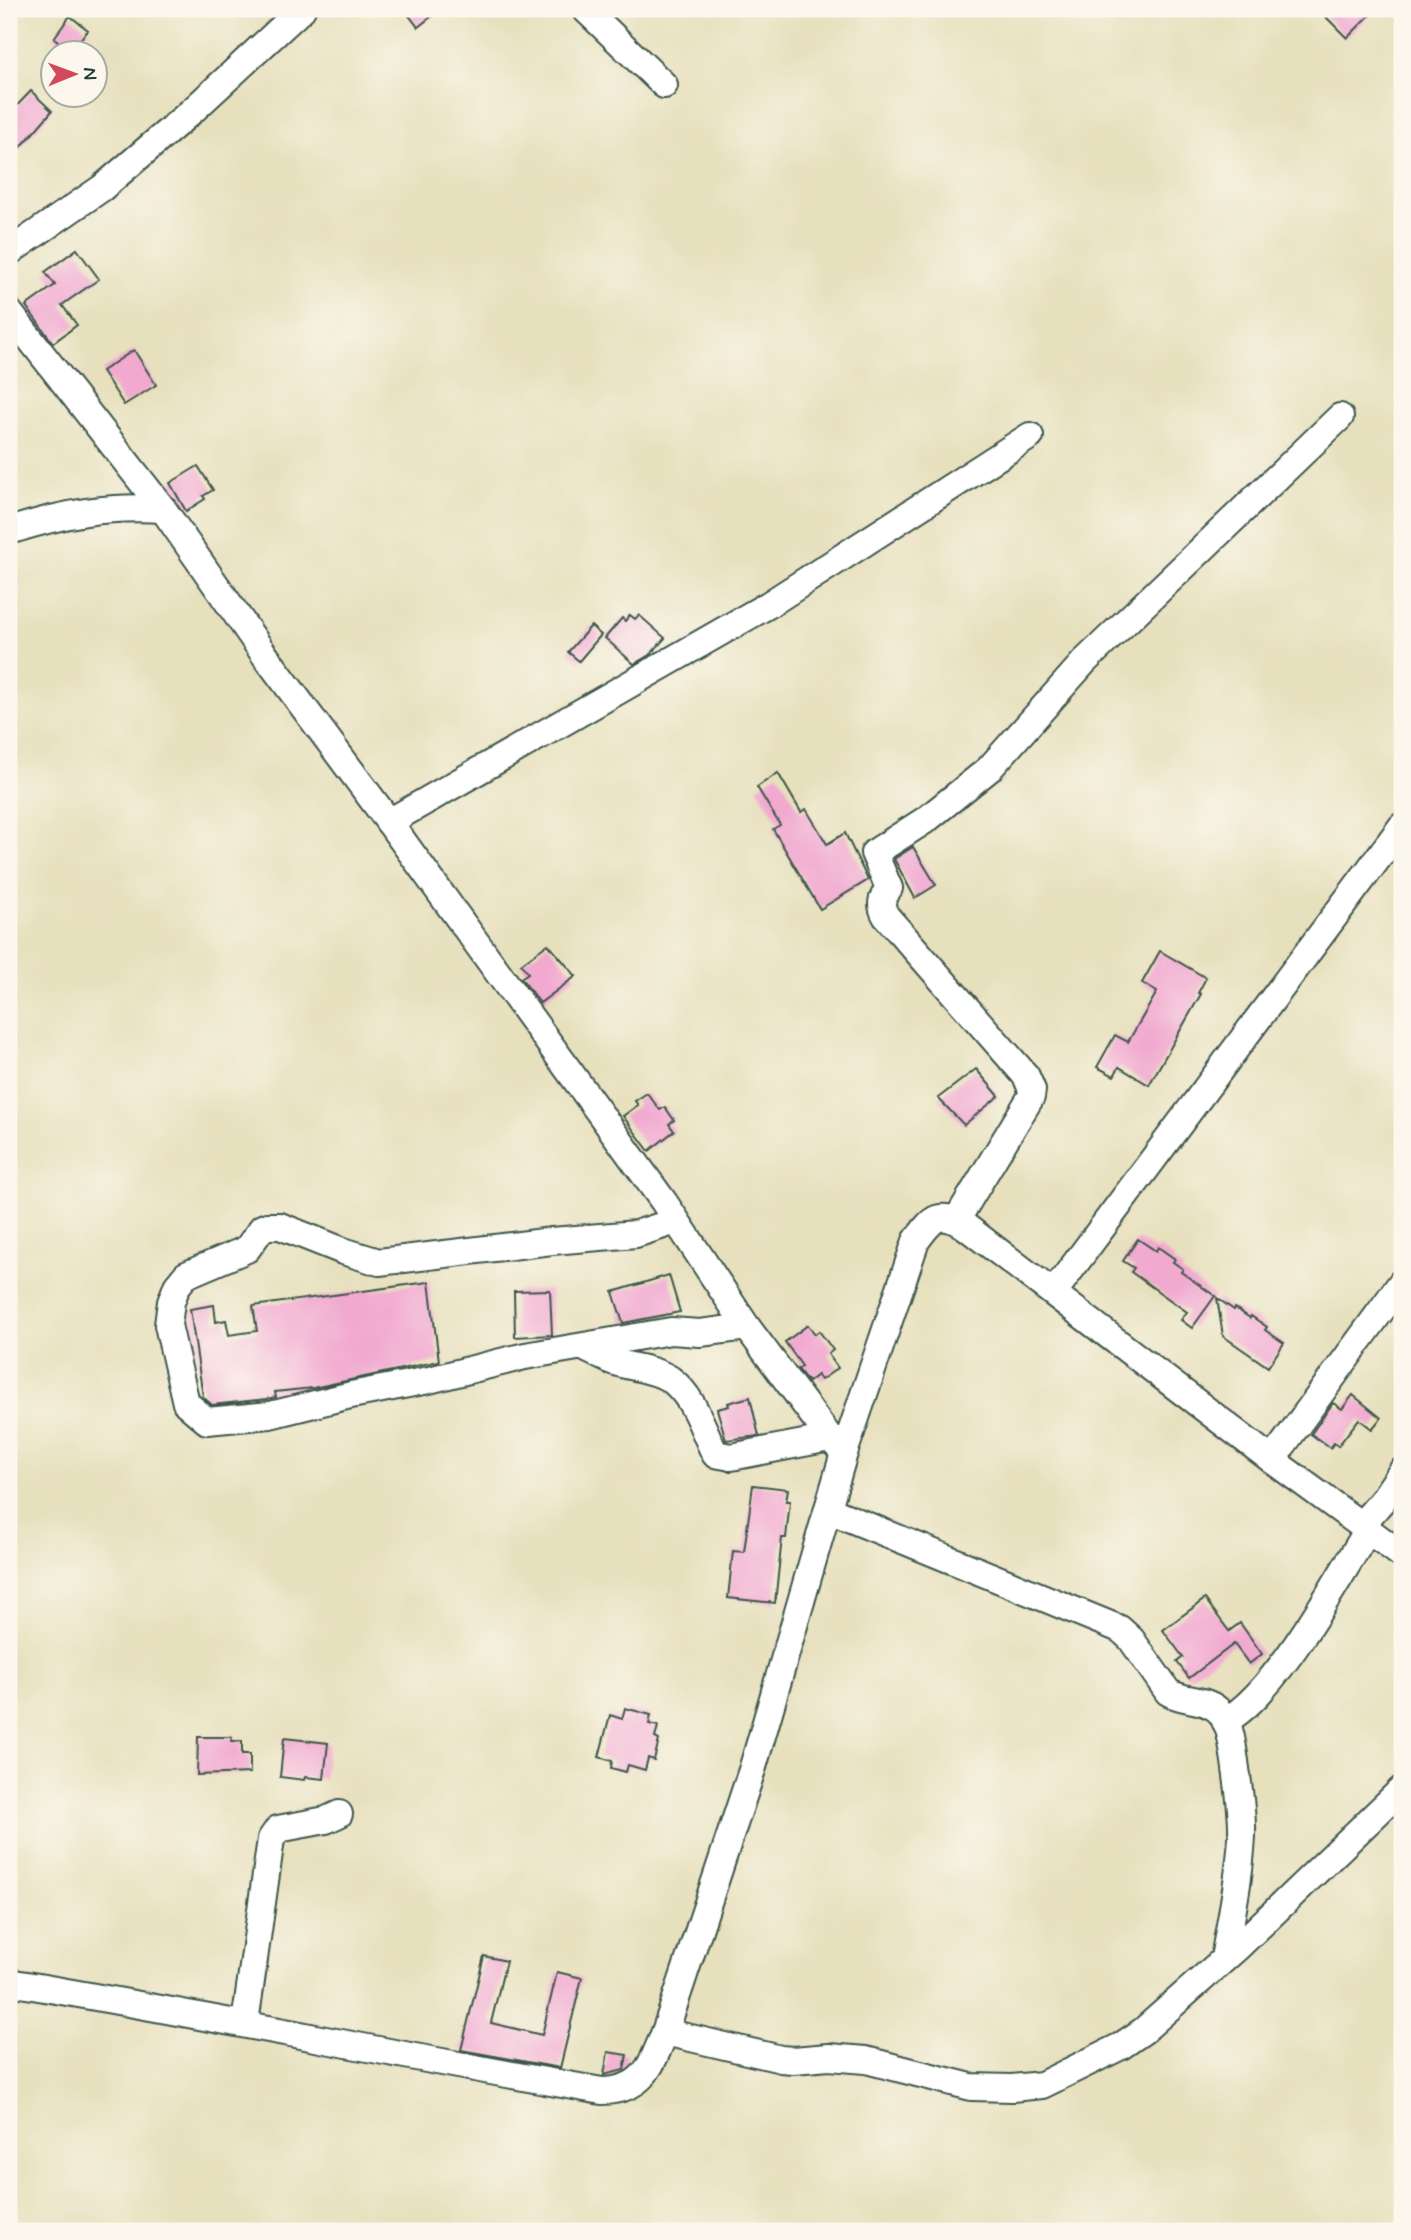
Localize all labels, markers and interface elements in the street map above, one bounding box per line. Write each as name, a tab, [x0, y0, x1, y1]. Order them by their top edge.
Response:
north arrow	[38, 38, 108, 108]
text: N	[77, 67, 102, 80]

